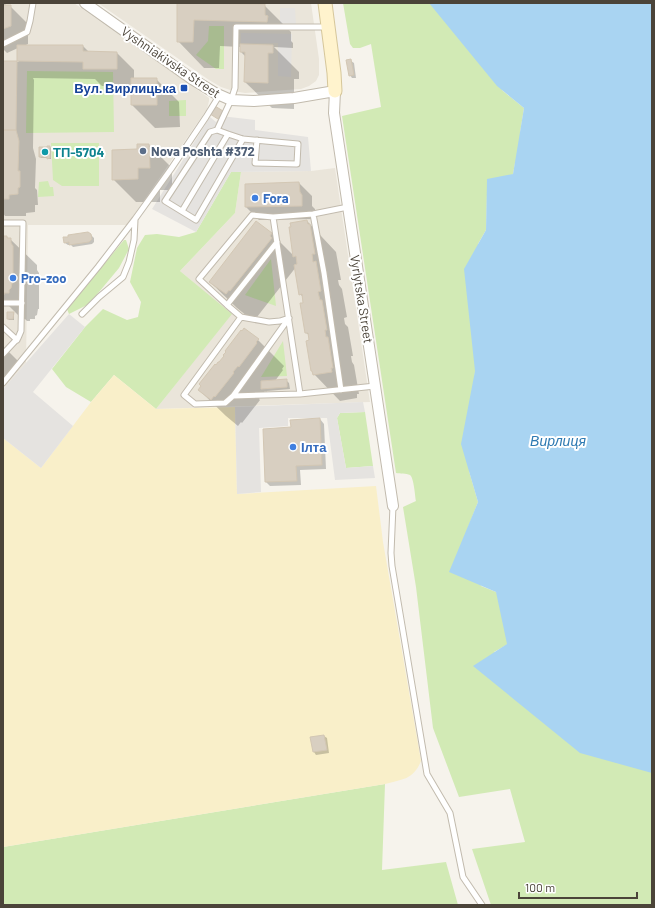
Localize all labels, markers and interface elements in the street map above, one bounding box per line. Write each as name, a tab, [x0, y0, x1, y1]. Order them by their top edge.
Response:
street label: Vyshniakivska Street	[118, 23, 224, 101]
place label: Вул. Вирлицька	[74, 80, 177, 96]
marker: Вул. Вирлицька	[179, 83, 189, 93]
place label: Nova Poshta #372	[151, 143, 255, 159]
place label: ТП-5704	[53, 144, 104, 160]
marker: Nova Poshta #372	[138, 146, 148, 156]
marker: ТП-5704	[40, 147, 50, 157]
place label: Fora	[263, 190, 289, 206]
marker: Fora	[250, 193, 260, 203]
street label: Vyrlytska Street	[347, 254, 377, 344]
place label: Pro-zoo	[21, 270, 67, 286]
marker: Pro-zoo	[8, 273, 18, 283]
water label: Вирлиця	[530, 432, 586, 449]
place label: Ілта	[301, 439, 327, 455]
marker: Ілта	[288, 442, 298, 452]
scale bar	[519, 874, 637, 900]
text: 100 m	[525, 880, 555, 894]

